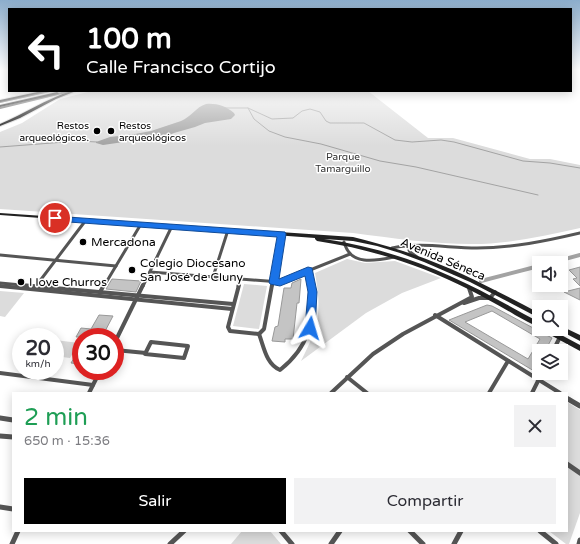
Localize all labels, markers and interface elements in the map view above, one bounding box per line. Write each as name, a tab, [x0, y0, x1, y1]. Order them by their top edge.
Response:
text: 100 m	[86, 22, 172, 56]
icon: left	[20, 24, 72, 76]
text: Calle Francisco Cortijo	[86, 56, 276, 78]
place label: Restos arqueológicos.	[19, 120, 89, 144]
place label: Restos arqueológicos	[119, 120, 186, 144]
marker: Restos arqueológicos.	[92, 126, 102, 136]
marker: Restos arqueológicos	[106, 126, 116, 136]
park label: Parque Tamarguillo	[315, 151, 371, 175]
pin	[38, 201, 72, 235]
icon: arrive	[44, 207, 66, 229]
place label: Mercadona	[91, 235, 156, 249]
street label: Avenida Séneca	[398, 235, 488, 283]
marker: Mercadona	[78, 237, 88, 247]
place label: Colegio Diocesano San José de Cluny	[140, 256, 246, 284]
map controls	[532, 256, 568, 380]
button: sound	[532, 256, 568, 292]
marker: Colegio Diocesano San José de Cluny	[127, 265, 137, 275]
place label: I love Churros	[29, 275, 107, 289]
marker: I love Churros	[16, 277, 26, 287]
button: search	[532, 300, 568, 336]
position arrow	[289, 307, 331, 349]
speed limit sign: 30	[72, 328, 124, 380]
text: 20	[25, 337, 51, 361]
button: layers	[532, 344, 568, 380]
text: km/h	[25, 358, 51, 370]
text: 2 min	[24, 403, 88, 432]
button: close	[514, 405, 556, 447]
text: 650 m · 15:36	[24, 433, 110, 449]
button: Salir	[24, 478, 286, 524]
button: Compartir	[294, 478, 556, 524]

